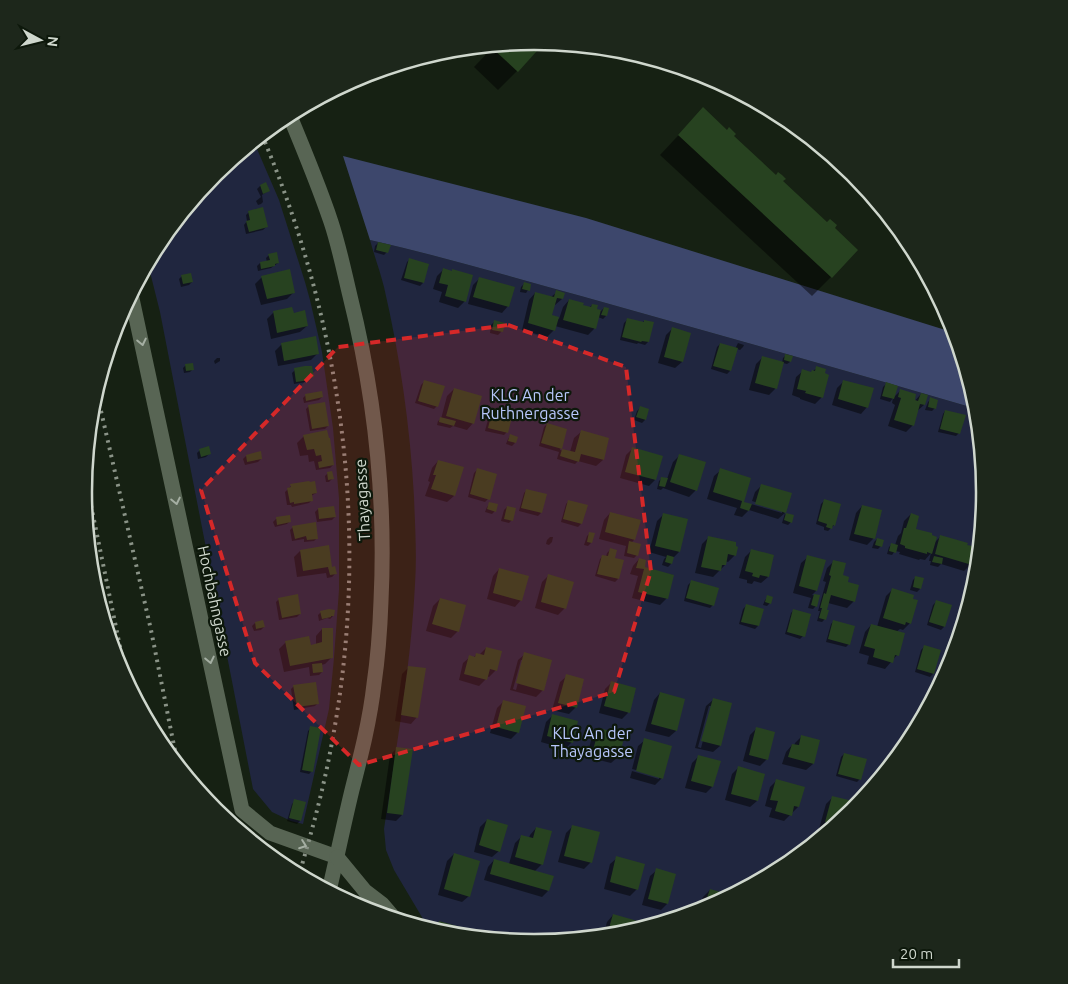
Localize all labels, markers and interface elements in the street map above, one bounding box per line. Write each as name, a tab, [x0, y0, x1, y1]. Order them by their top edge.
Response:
north arrow	[15, 15, 65, 65]
text: N	[44, 35, 61, 48]
one-way arrow	[136, 337, 147, 346]
park label: KLG An der Ruthnergasse	[481, 386, 579, 422]
street label: Thayagasse	[351, 458, 373, 542]
one-way arrow	[170, 496, 181, 505]
street label: Hochbahngasse	[194, 544, 236, 658]
one-way arrow	[204, 655, 214, 664]
park label: KLG An der Thayagasse	[551, 724, 633, 760]
one-way arrow	[299, 839, 307, 849]
scale bar	[893, 936, 959, 968]
text: 20 m	[900, 945, 933, 962]

